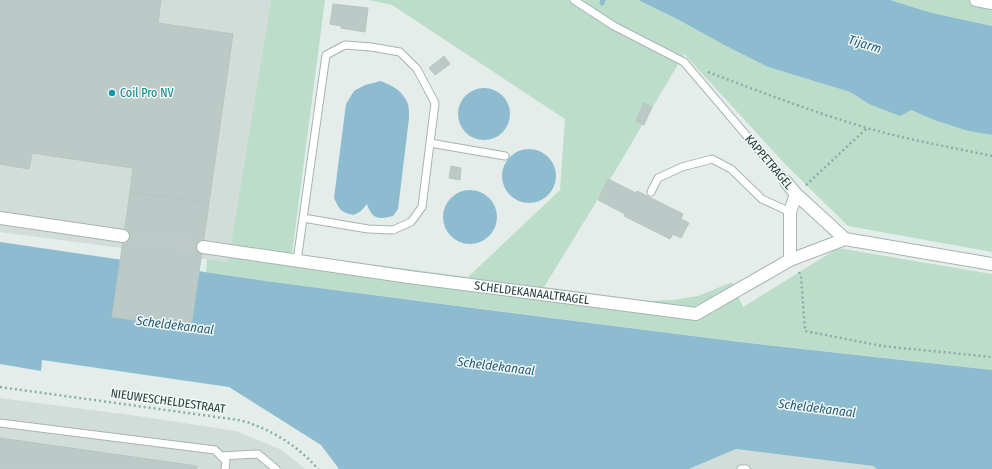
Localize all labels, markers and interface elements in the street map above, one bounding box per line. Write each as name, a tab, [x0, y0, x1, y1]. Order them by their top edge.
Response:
water label: Tijarm	[847, 32, 883, 56]
place label: Coil Pro NV	[120, 86, 174, 100]
marker: Coil Pro NV	[107, 88, 117, 98]
street label: KAPPETRAGEL	[742, 132, 796, 193]
street label: SCHELDEKANAALTRAGEL	[473, 278, 591, 307]
water label: Scheldekanaal	[134, 313, 215, 337]
water label: Scheldekanaal	[455, 354, 536, 378]
street label: NIEUWESCHELDESTRAAT	[110, 386, 227, 416]
water label: Scheldekanaal	[776, 396, 857, 420]

